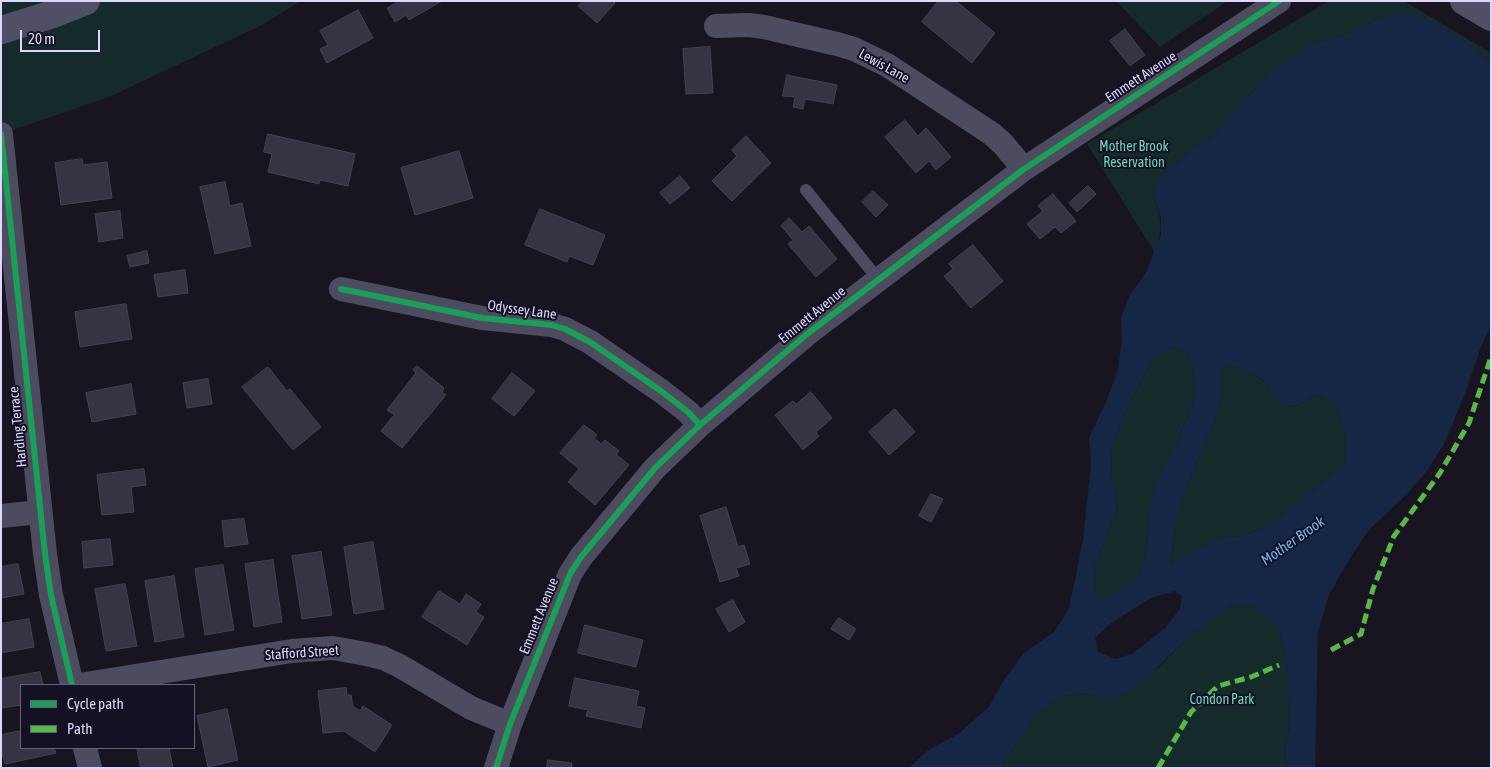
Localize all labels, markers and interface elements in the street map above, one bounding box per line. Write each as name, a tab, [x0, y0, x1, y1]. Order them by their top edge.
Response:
scale bar	[22, 20, 102, 52]
text: 20 m	[28, 30, 55, 47]
street label: Lewis Lane	[856, 45, 912, 87]
street label: Emmett Avenue	[1102, 48, 1180, 106]
park label: Mother Brook Reservation	[1099, 139, 1169, 172]
street label: Emmett Avenue	[775, 283, 849, 347]
street label: Odyssey Lane	[486, 297, 558, 323]
street label: Harding Terrace	[5, 386, 31, 468]
water label: Mother Brook	[1258, 512, 1328, 570]
street label: Emmett Avenue	[516, 575, 562, 657]
street label: Stafford Street	[265, 642, 339, 664]
legend	[20, 684, 195, 749]
park label: Condon Park	[1190, 692, 1254, 708]
text: Cycle path	[67, 695, 124, 712]
text: Path	[67, 720, 93, 737]

